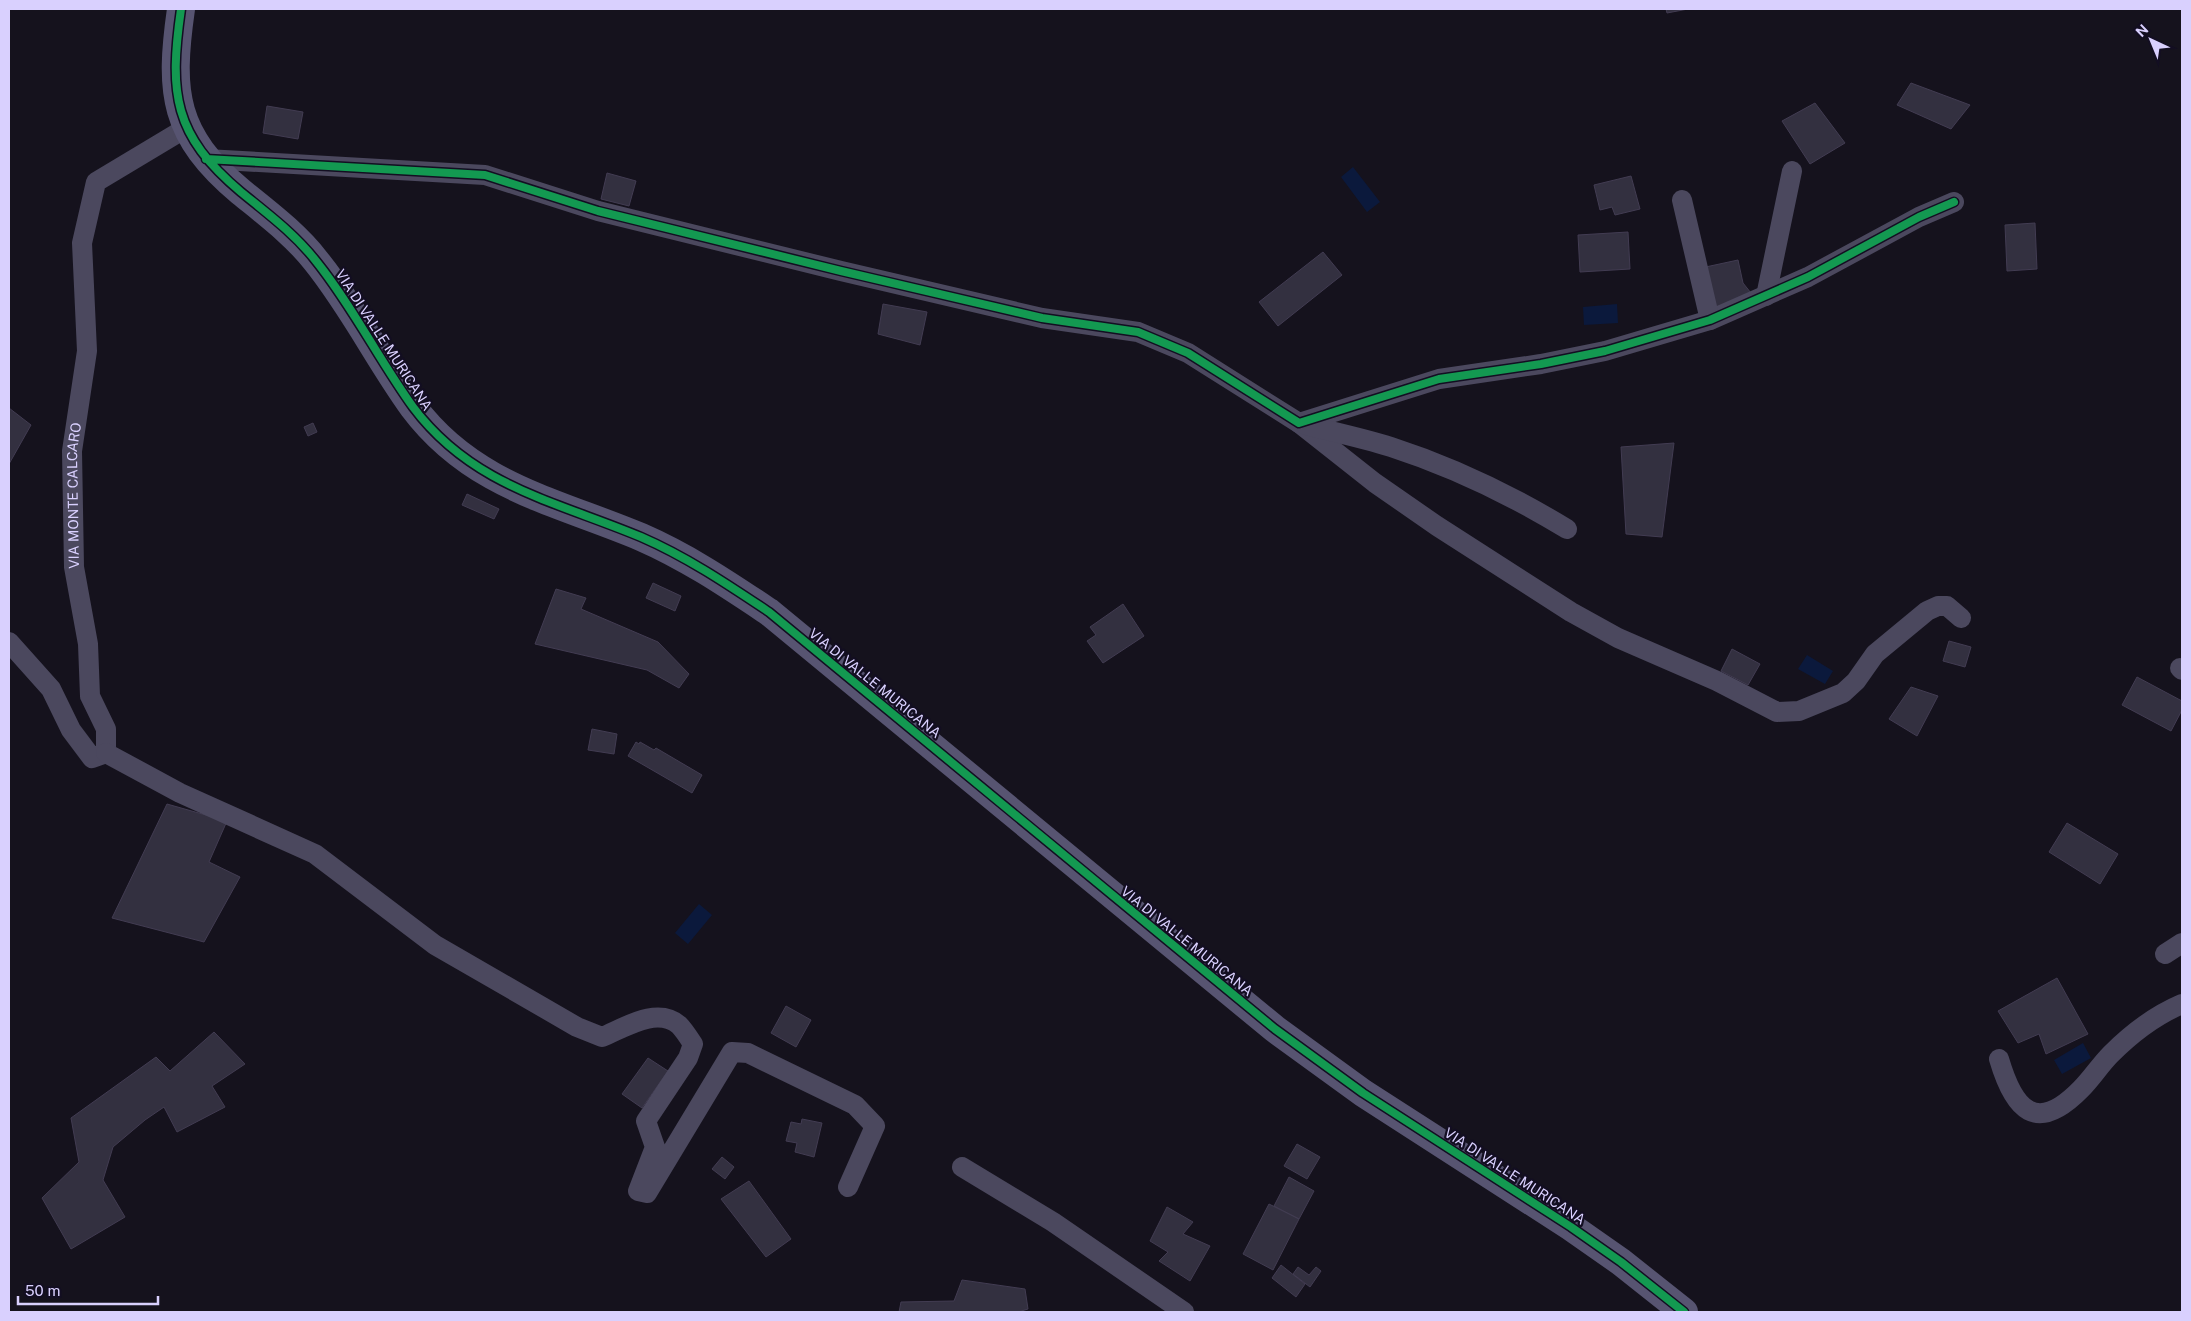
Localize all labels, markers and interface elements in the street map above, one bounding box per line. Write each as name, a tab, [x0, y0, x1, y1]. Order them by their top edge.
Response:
north arrow	[2126, 15, 2176, 65]
text: N	[2132, 21, 2151, 40]
street label: VIA DI VALLE MURICANA	[332, 266, 436, 414]
street label: VIA MONTE CALCARO	[64, 421, 84, 569]
street label: VIA DI VALLE MURICANA	[806, 625, 944, 741]
street label: VIA DI VALLE MURICANA	[1118, 883, 1256, 999]
street label: VIA DI VALLE MURICANA	[1441, 1124, 1589, 1228]
scale bar	[18, 1274, 158, 1306]
text: 50 m	[25, 1282, 60, 1299]

